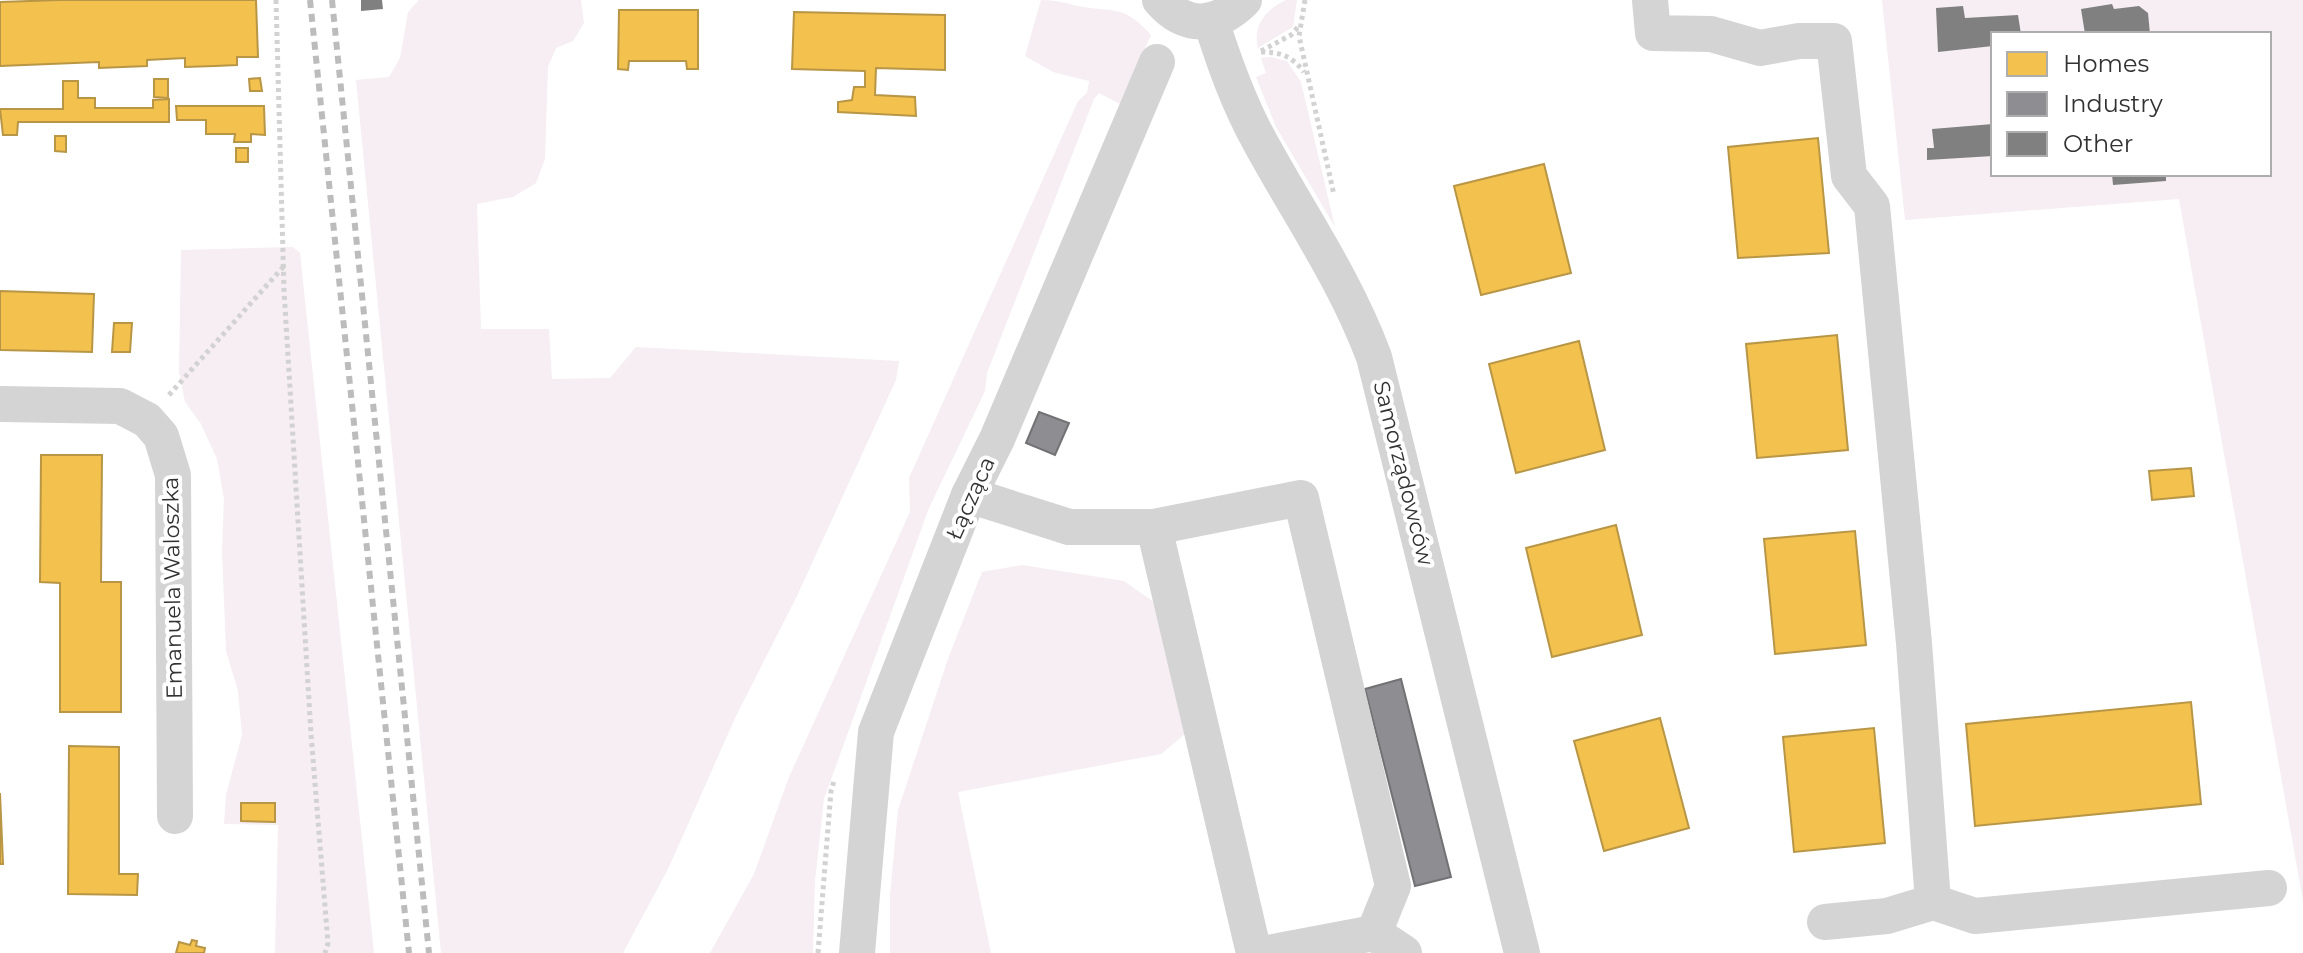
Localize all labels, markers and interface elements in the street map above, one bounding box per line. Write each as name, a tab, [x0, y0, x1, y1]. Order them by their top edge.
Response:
legend	[1991, 32, 2271, 176]
text: Homes	[2063, 49, 2149, 78]
text: Industry	[2063, 89, 2163, 118]
text: Other	[2063, 129, 2133, 158]
street label: Samorządowców	[1368, 378, 1440, 569]
street label: Łącząca	[940, 453, 1001, 544]
street label: Emanuela Waloszka	[157, 477, 188, 699]

